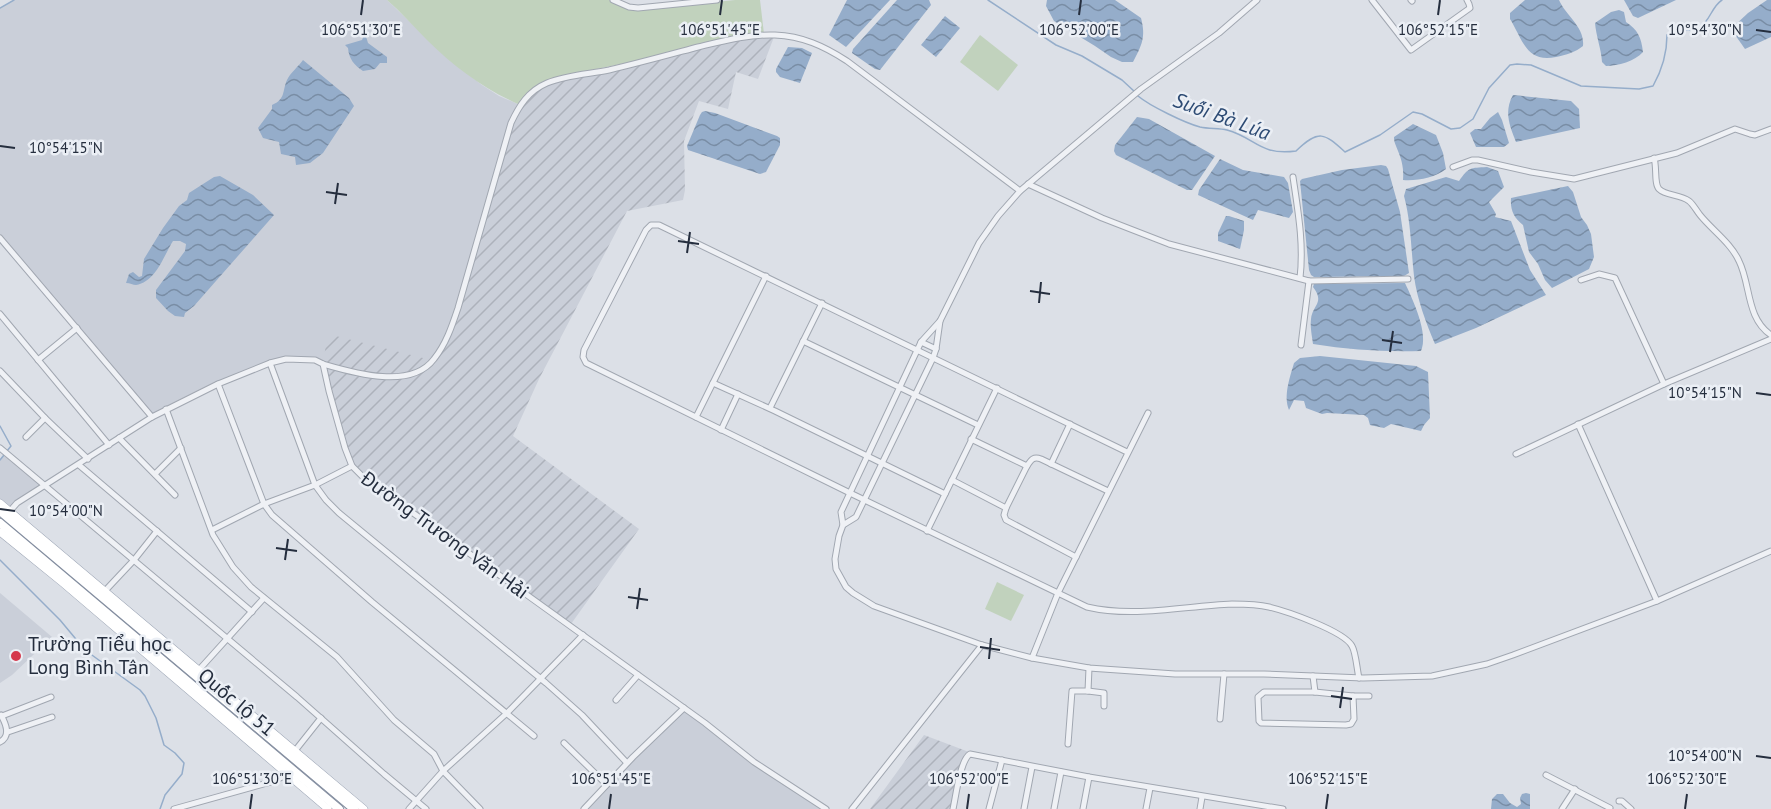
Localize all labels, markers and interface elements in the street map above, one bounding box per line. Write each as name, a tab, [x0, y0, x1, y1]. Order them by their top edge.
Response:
text: 106°51'30"E	[321, 20, 401, 39]
text: 106°51'45"E	[680, 20, 760, 39]
text: 106°52'00"E	[1039, 20, 1119, 39]
text: 106°52'15"E	[1398, 20, 1478, 39]
text: 10°54'30"N	[1668, 20, 1742, 39]
water label: Suối Bà Lúa	[1170, 86, 1275, 146]
text: 10°54'15"N	[29, 138, 103, 157]
text: 10°54'15"N	[1668, 383, 1742, 402]
street label: Đường Trương Văn Hải	[355, 465, 534, 605]
text: 10°54'00"N	[29, 501, 103, 520]
place label: Trường Tiểu học Long Bình Tân	[28, 631, 172, 680]
marker: Trường Tiểu học Long Bình Tân	[9, 649, 23, 663]
street label: Quốc lộ 51	[193, 662, 281, 742]
text: 10°54'00"N	[1668, 746, 1742, 765]
text: 106°51'30"E	[212, 769, 292, 788]
text: 106°51'45"E	[571, 769, 651, 788]
text: 106°52'00"E	[929, 769, 1009, 788]
text: 106°52'15"E	[1288, 769, 1368, 788]
text: 106°52'30"E	[1647, 769, 1727, 788]

